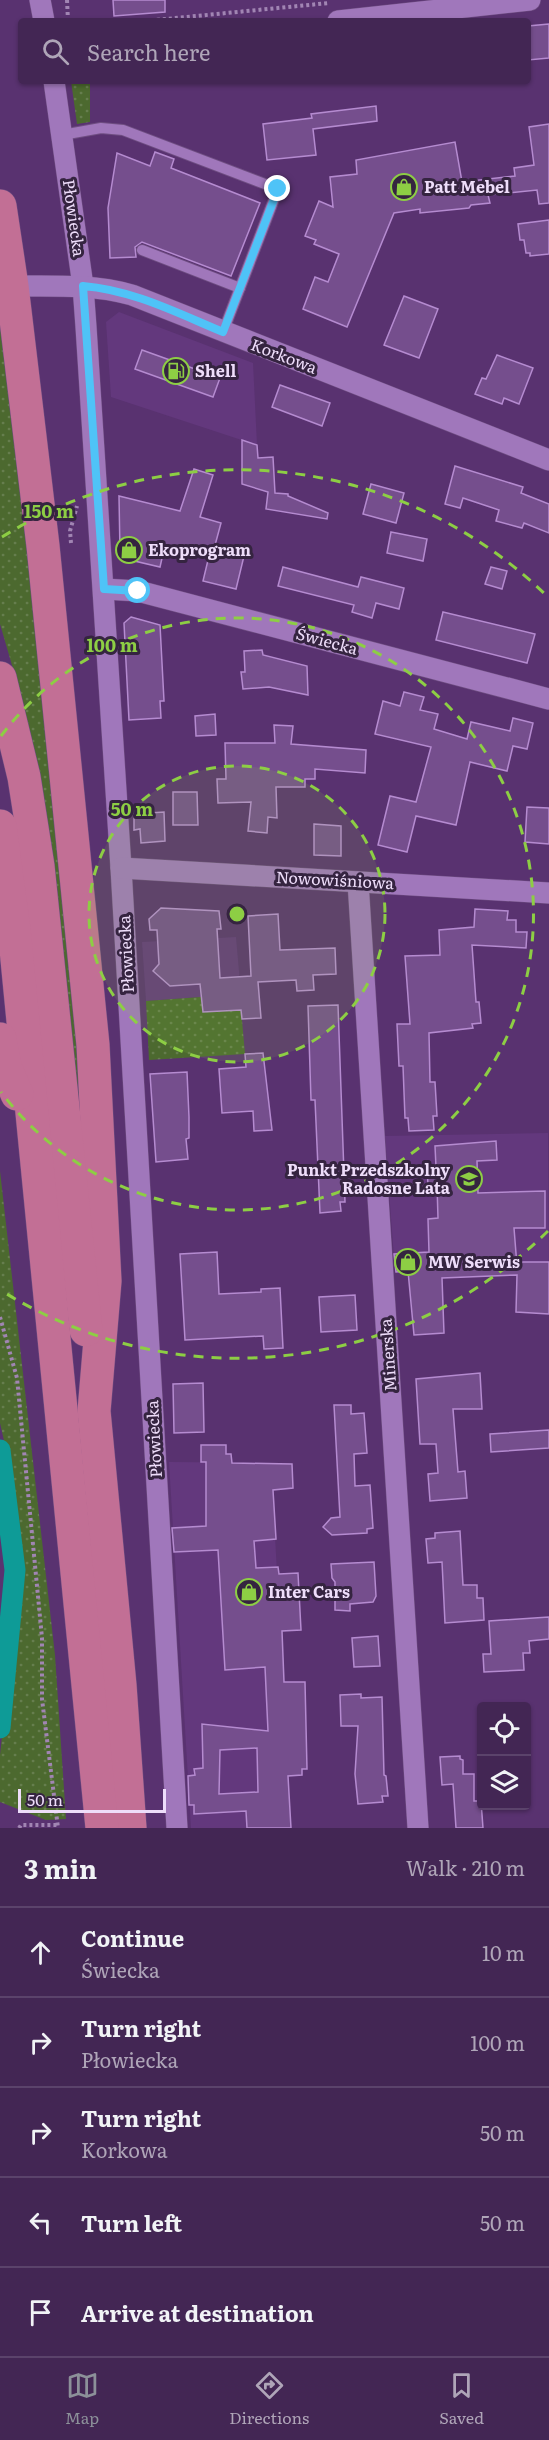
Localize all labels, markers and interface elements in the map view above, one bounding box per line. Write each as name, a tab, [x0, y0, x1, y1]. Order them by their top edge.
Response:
search box	[18, 18, 531, 84]
icon: search	[39, 35, 72, 68]
text: Search here	[87, 35, 210, 68]
shop icon: Patt Mebel	[389, 172, 419, 202]
place label: Patt Mebel	[424, 174, 510, 198]
route end	[264, 175, 290, 201]
street label: Płowiecka	[58, 178, 92, 258]
street label: Korkowa	[248, 331, 321, 379]
fuel station icon: Shell	[161, 356, 191, 386]
place label: Shell	[195, 358, 237, 382]
text: 150 m	[24, 497, 74, 524]
shop icon: Ekoprogram	[114, 535, 144, 565]
place label: Ekoprogram	[148, 537, 251, 561]
route start	[124, 577, 150, 603]
street label: Świecka	[294, 620, 361, 660]
text: 100 m	[86, 631, 138, 658]
text: 50 m	[111, 795, 153, 822]
street label: Nowowiśniowa	[275, 864, 395, 894]
centre of rings	[227, 904, 247, 924]
street label: Płowiecka	[111, 914, 139, 994]
place label: Punkt Przedszkolny Radosne Lata	[287, 1157, 451, 1199]
school or university icon: Punkt Przedszkolny Radosne Lata	[454, 1164, 484, 1194]
shop icon: MW Serwis	[393, 1247, 423, 1277]
place label: MW Serwis	[428, 1249, 520, 1273]
street label: Minerska	[372, 1317, 402, 1392]
street label: Płowiecka	[139, 1399, 167, 1479]
shop icon: Inter Cars	[234, 1577, 264, 1607]
place label: Inter Cars	[268, 1579, 350, 1603]
map controls	[477, 1702, 531, 1810]
button: locate	[477, 1702, 531, 1756]
button: layers	[477, 1756, 531, 1810]
scale bar	[18, 1786, 166, 1814]
text: 50 m	[27, 1787, 63, 1811]
text: 3 min	[24, 1848, 97, 1887]
text: Walk · 210 m	[406, 1852, 525, 1882]
text: Continue	[81, 1921, 184, 1954]
icon: ahead	[24, 1936, 57, 1969]
text: 10 m	[482, 1937, 525, 1967]
text: Świecka	[81, 1954, 160, 1984]
text: Turn right	[81, 2011, 201, 2044]
icon: right	[24, 2026, 57, 2059]
text: 100 m	[470, 2027, 525, 2057]
text: Płowiecka	[81, 2044, 178, 2074]
text: Turn right	[81, 2101, 201, 2134]
icon: right	[24, 2116, 57, 2149]
text: 50 m	[480, 2117, 525, 2147]
text: Korkowa	[81, 2134, 168, 2164]
icon: left	[24, 2206, 57, 2239]
text: Turn left	[81, 2206, 182, 2239]
text: 50 m	[480, 2207, 525, 2237]
icon: arrive	[24, 2296, 57, 2329]
text: Arrive at destination	[81, 2296, 314, 2329]
tab: Map	[65, 2369, 99, 2429]
tab: Directions	[229, 2369, 309, 2429]
tab: Saved	[439, 2369, 484, 2429]

